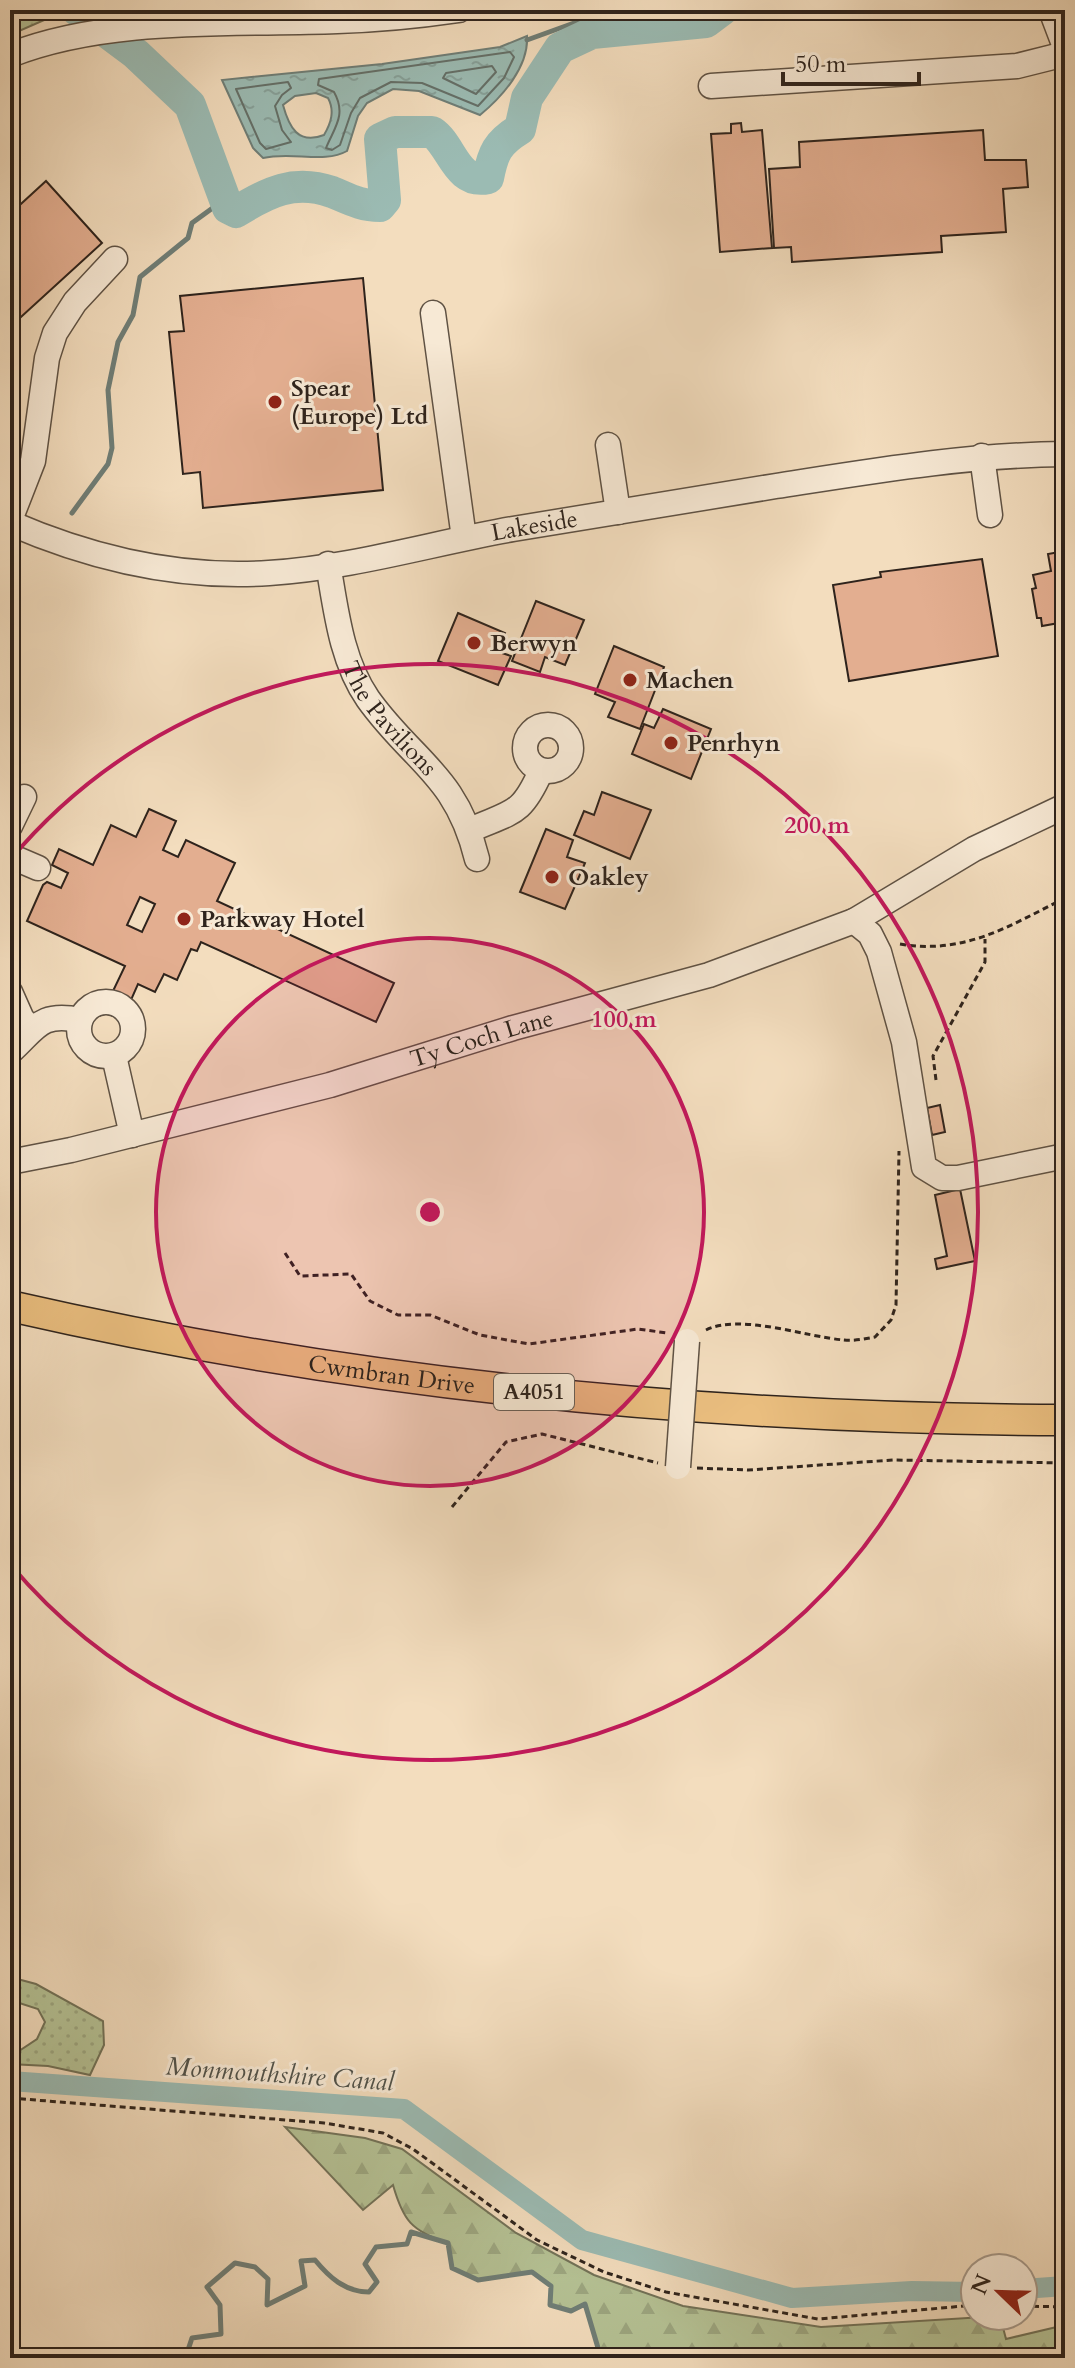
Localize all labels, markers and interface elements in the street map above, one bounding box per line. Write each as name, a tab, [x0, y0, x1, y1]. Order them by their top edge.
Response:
scale bar	[783, 36, 919, 86]
text: 50 m	[795, 48, 847, 81]
place label: Spear (Europe) Ltd	[291, 372, 428, 433]
marker: Spear (Europe) Ltd	[266, 393, 284, 411]
street label: Lakeside	[488, 502, 580, 549]
place label: Berwyn	[490, 627, 578, 660]
marker: Berwyn	[465, 634, 483, 652]
street label: The Pavilions	[334, 656, 445, 783]
place label: Machen	[646, 664, 734, 697]
marker: Machen	[621, 671, 639, 689]
place label: Penrhyn	[687, 727, 781, 760]
marker: Penrhyn	[662, 734, 680, 752]
text: 200 m	[784, 809, 851, 842]
place label: Oakley	[568, 861, 649, 894]
marker: Oakley	[543, 868, 561, 886]
place label: Parkway Hotel	[200, 903, 365, 936]
marker: Parkway Hotel	[175, 910, 193, 928]
street label: Ty Coch Lane	[406, 1001, 557, 1076]
text: 100 m	[591, 1003, 658, 1036]
centre of rings	[416, 1198, 444, 1226]
street label: Cwmbran Drive	[306, 1347, 477, 1402]
road number: A4051	[494, 1374, 574, 1410]
water label: Monmouthshire Canal	[165, 2049, 396, 2100]
north arrow	[959, 2252, 1039, 2332]
text: N	[964, 2270, 999, 2299]

